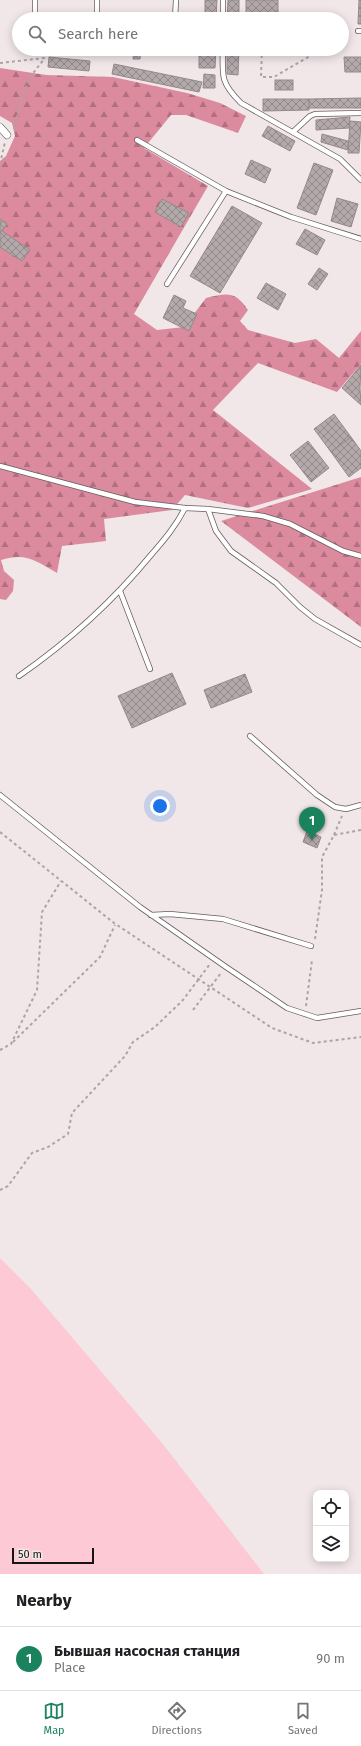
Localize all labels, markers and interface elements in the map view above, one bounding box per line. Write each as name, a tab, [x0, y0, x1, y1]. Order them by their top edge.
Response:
search box	[12, 12, 349, 56]
icon: search	[26, 23, 48, 45]
text: Search here	[58, 25, 138, 43]
your location	[150, 796, 170, 816]
pin: 1	[299, 807, 325, 840]
map controls	[313, 1490, 349, 1562]
button: locate	[313, 1490, 349, 1526]
button: layers	[313, 1526, 349, 1562]
scale bar	[12, 1546, 94, 1565]
text: 50 m	[18, 1548, 42, 1561]
text: Nearby	[16, 1590, 71, 1611]
text: Бывшая насосная станция	[54, 1642, 240, 1660]
text: 1	[26, 1651, 32, 1666]
text: 90 m	[316, 1651, 345, 1666]
text: Place	[54, 1660, 85, 1675]
tab: Map	[43, 1700, 65, 1737]
tab: Directions	[151, 1700, 202, 1737]
tab: Saved	[288, 1700, 318, 1737]

